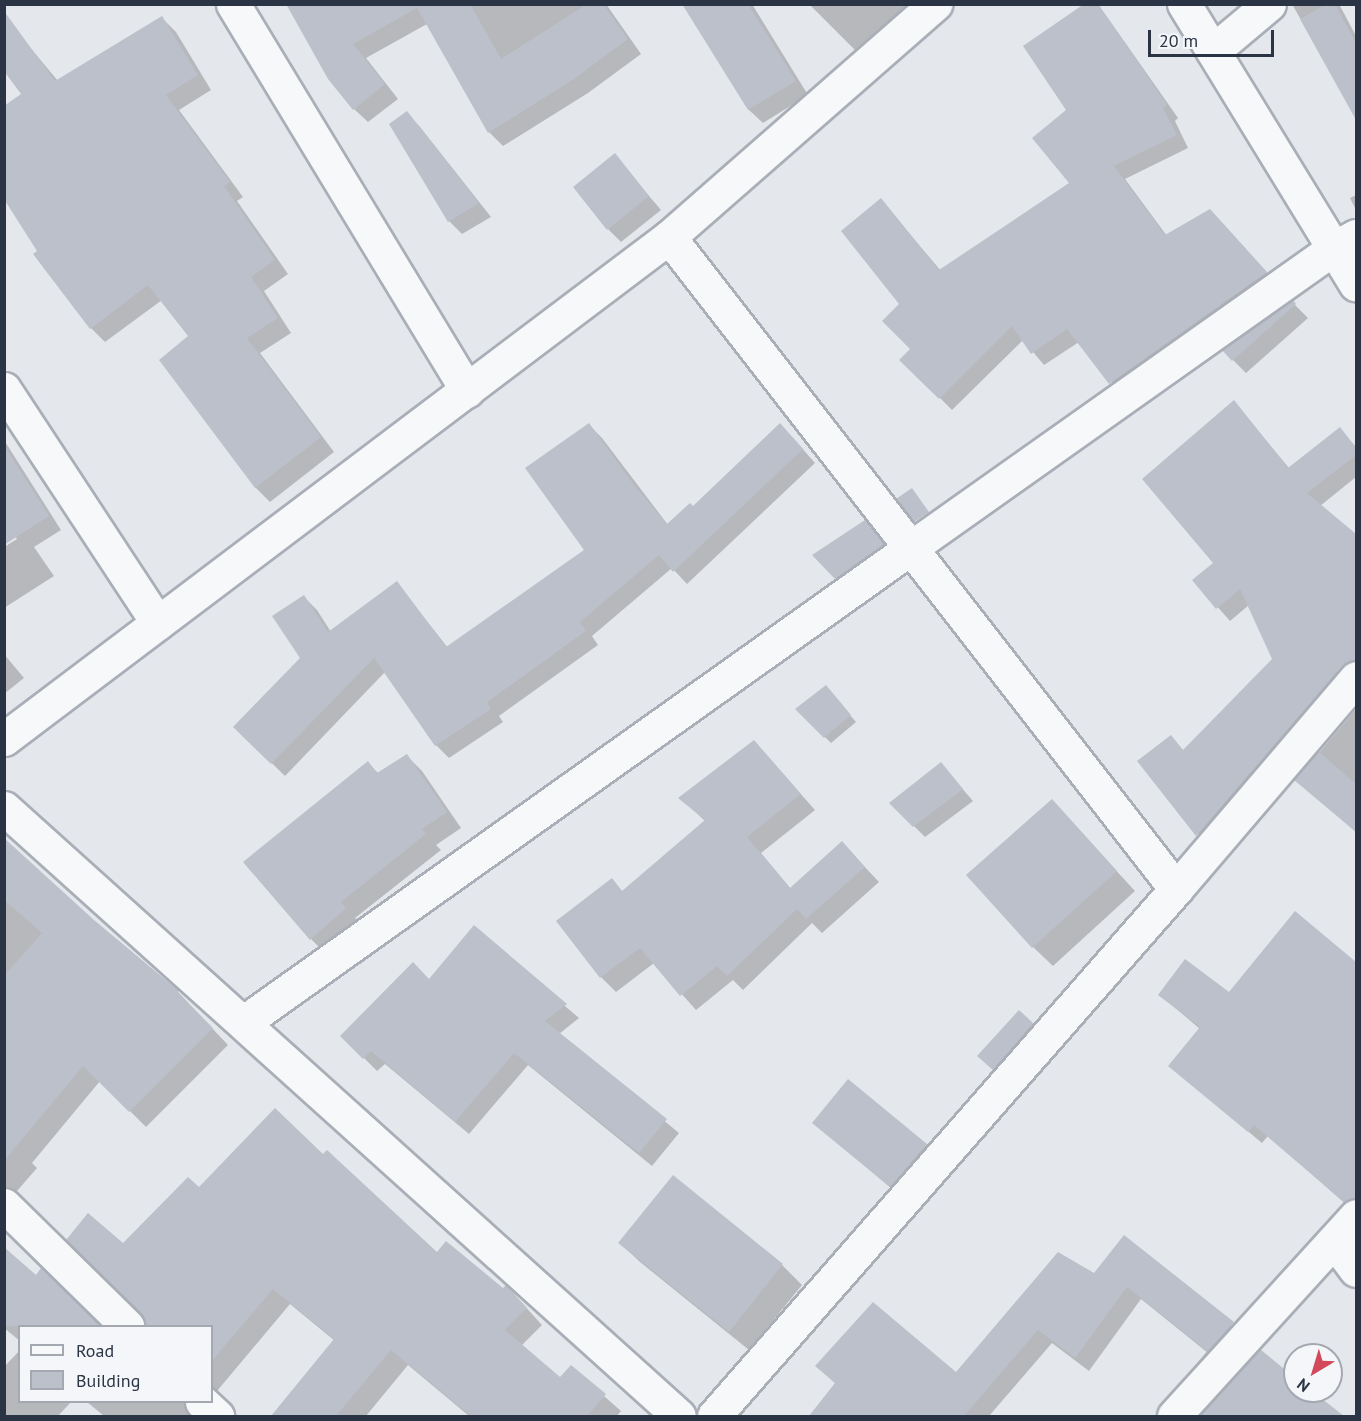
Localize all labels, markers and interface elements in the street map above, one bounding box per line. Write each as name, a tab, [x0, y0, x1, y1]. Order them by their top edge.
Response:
scale bar	[1151, 18, 1277, 56]
text: 20 m	[1159, 29, 1198, 52]
legend	[18, 1325, 213, 1403]
text: Road	[76, 1339, 114, 1362]
north arrow	[1283, 1343, 1343, 1403]
text: Building	[76, 1369, 140, 1392]
text: N	[1293, 1374, 1313, 1397]

